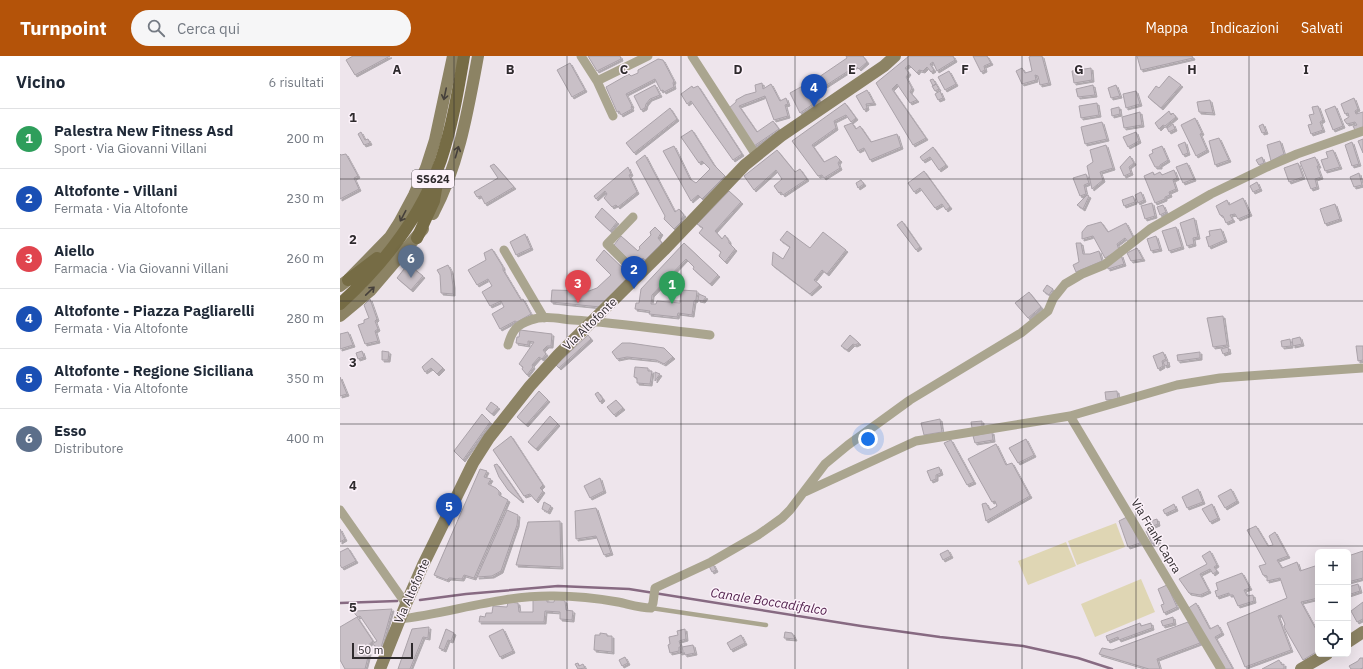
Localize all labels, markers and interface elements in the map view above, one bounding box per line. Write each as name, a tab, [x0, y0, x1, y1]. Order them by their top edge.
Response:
search box	[131, 10, 411, 46]
text: Turnpoint	[20, 16, 107, 40]
icon: search	[145, 17, 167, 39]
text: Cerca qui	[177, 19, 240, 38]
text: Mappa	[1146, 19, 1188, 37]
text: Indicazioni	[1210, 19, 1279, 37]
text: Salvati	[1301, 19, 1343, 37]
text: A	[393, 61, 402, 78]
text: B	[506, 61, 515, 78]
text: C	[620, 61, 629, 78]
text: D	[733, 61, 743, 78]
text: E	[848, 61, 856, 78]
text: F	[961, 61, 969, 78]
text: G	[1074, 61, 1084, 78]
text: H	[1187, 61, 1197, 78]
text: I	[1303, 61, 1309, 78]
text: Vicino	[16, 71, 65, 93]
text: 6 risultati	[269, 74, 324, 91]
pin: 4	[801, 74, 827, 107]
one-way arrow	[440, 87, 448, 100]
text: 1	[349, 109, 357, 126]
text: Palestra New Fitness Asd	[54, 121, 233, 140]
text: 1	[25, 130, 33, 147]
text: 200 m	[286, 130, 324, 147]
text: Sport · Via Giovanni Villani	[54, 140, 207, 157]
one-way arrow	[454, 146, 461, 159]
road number: SS624	[412, 170, 454, 188]
text: Altofonte - Villani	[54, 181, 178, 200]
text: 2	[25, 190, 33, 207]
text: 230 m	[286, 190, 324, 207]
text: Fermata · Via Altofonte	[54, 200, 188, 217]
one-way arrow	[398, 210, 406, 222]
text: 2	[349, 231, 357, 248]
text: Aiello	[54, 241, 94, 260]
pin: 6	[398, 245, 424, 278]
text: 3	[25, 250, 33, 267]
text: 260 m	[286, 250, 324, 267]
pin: 2	[621, 256, 647, 289]
text: Farmacia · Via Giovanni Villani	[54, 260, 229, 277]
pin: 3	[565, 270, 591, 303]
pin: 1	[659, 271, 685, 304]
one-way arrow	[365, 286, 375, 295]
street label: Via Altofonte	[559, 294, 620, 353]
text: Altofonte - Piazza Pagliarelli	[54, 301, 255, 320]
text: 4	[25, 310, 33, 327]
text: 280 m	[286, 310, 324, 327]
text: Fermata · Via Altofonte	[54, 320, 188, 337]
text: 3	[349, 354, 357, 371]
text: Altofonte - Regione Siciliana	[54, 361, 254, 380]
text: 5	[25, 370, 33, 387]
text: 350 m	[286, 370, 324, 387]
text: Fermata · Via Altofonte	[54, 380, 188, 397]
text: Esso	[54, 421, 87, 440]
your location	[858, 429, 878, 449]
text: 6	[25, 430, 33, 447]
text: 400 m	[286, 430, 324, 447]
text: Distributore	[54, 440, 123, 457]
text: 4	[349, 477, 357, 494]
pin: 5	[436, 493, 462, 526]
street label: Via Frank Capra	[1128, 496, 1185, 576]
map controls	[1315, 549, 1351, 657]
button: +	[1315, 549, 1351, 585]
street label: Via Altofonte	[391, 556, 433, 626]
water label: Canale Boccadifalco	[709, 584, 829, 619]
button: −	[1315, 585, 1351, 621]
text: 5	[349, 599, 357, 616]
button: locate	[1315, 621, 1351, 657]
scale bar	[352, 641, 413, 660]
text: 50 m	[358, 643, 383, 657]

